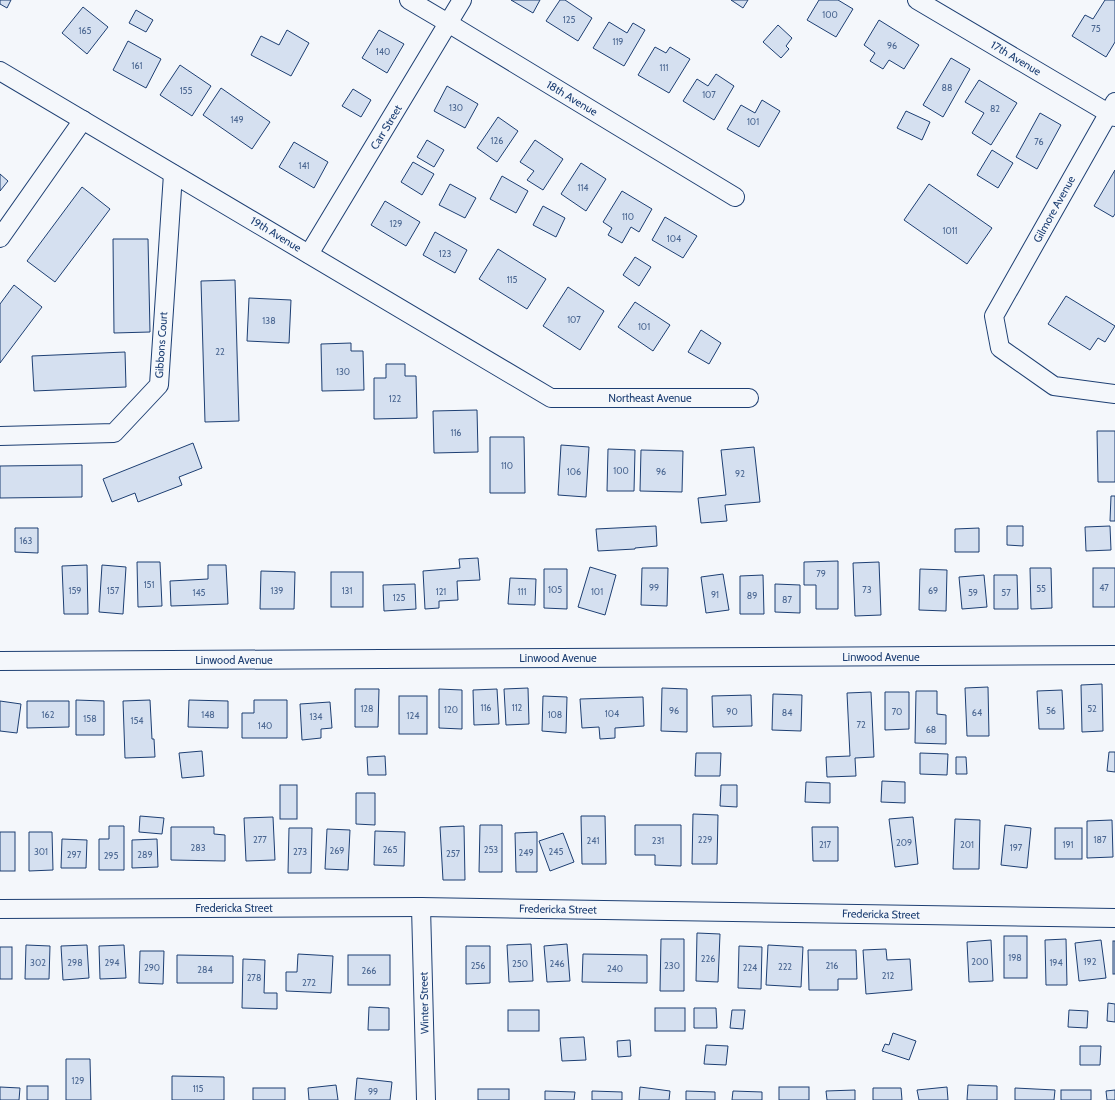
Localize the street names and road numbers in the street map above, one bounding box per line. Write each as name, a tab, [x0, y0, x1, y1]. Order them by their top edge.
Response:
street label: 17th Avenue	[988, 38, 1044, 79]
street label: 18th Avenue	[544, 77, 600, 119]
street label: Carr Street	[367, 102, 405, 152]
street label: Gilmore Avenue	[1030, 173, 1078, 245]
street label: 19th Avenue	[248, 213, 304, 255]
street label: Gibbons Court	[152, 311, 170, 379]
street label: Northeast Avenue	[608, 391, 692, 405]
street label: Linwood Avenue	[842, 650, 920, 664]
street label: Linwood Avenue	[519, 651, 597, 665]
street label: Linwood Avenue	[195, 653, 273, 667]
street label: Fredericka Street	[195, 901, 273, 915]
street label: Fredericka Street	[519, 901, 597, 917]
street label: Fredericka Street	[842, 906, 920, 922]
street label: Winter Street	[416, 971, 432, 1034]

